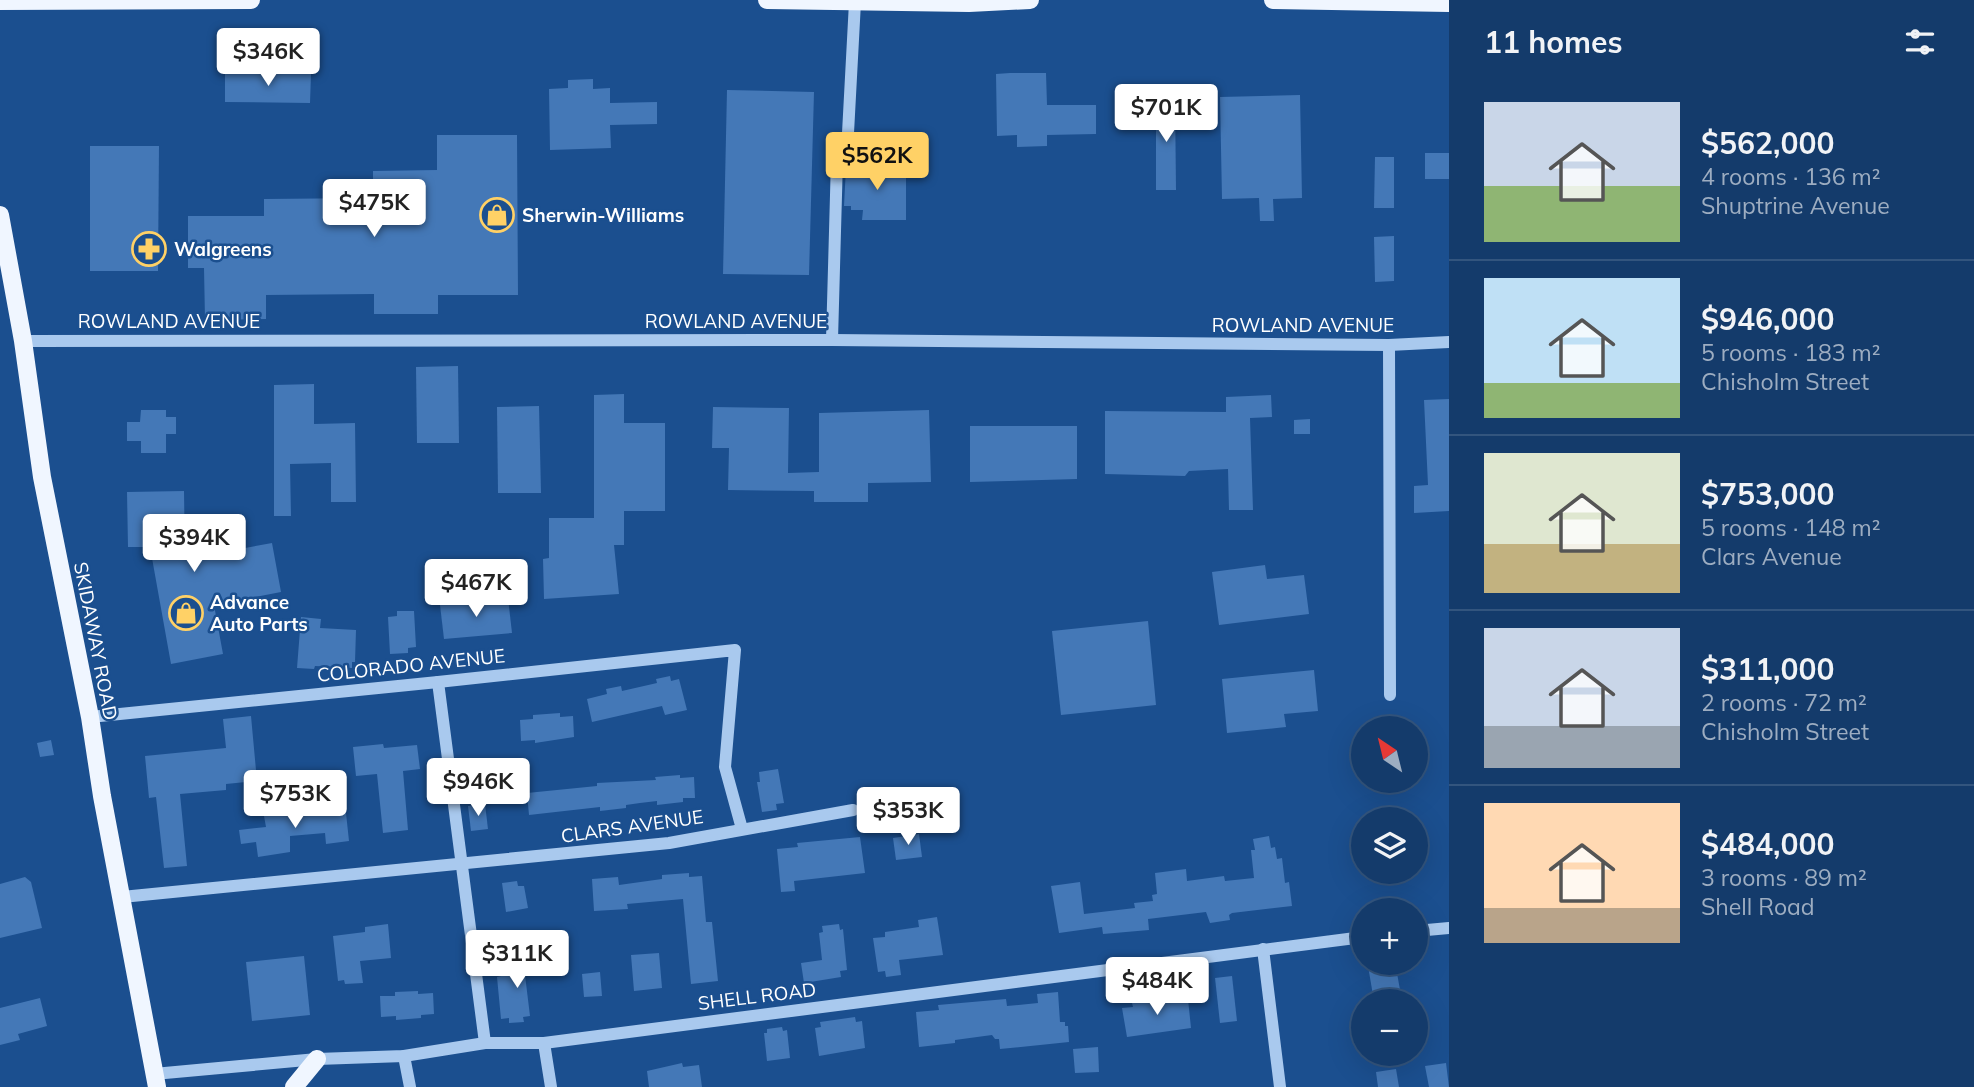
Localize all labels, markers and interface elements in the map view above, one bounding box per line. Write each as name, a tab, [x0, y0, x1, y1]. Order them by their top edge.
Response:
text: 11 homes	[1484, 23, 1623, 61]
icon: filters	[1901, 23, 1939, 61]
pin: $346K	[219, 28, 317, 88]
text: $346K	[233, 36, 303, 65]
pin: $701K	[1117, 85, 1215, 144]
text: $701K	[1131, 92, 1201, 121]
text: $562,000	[1701, 124, 1834, 162]
icon: home	[1540, 130, 1624, 214]
pin: $562K	[828, 132, 926, 192]
text: $562K	[842, 140, 912, 169]
text: 4 rooms · 136 m²	[1701, 162, 1881, 191]
pin: $475K	[325, 180, 423, 239]
text: $475K	[339, 187, 409, 216]
text: Shuptrine Avenue	[1701, 191, 1890, 220]
shop icon: Sherwin-Williams	[478, 196, 516, 234]
place label: Sherwin-Williams	[522, 203, 684, 227]
pharmacy icon: Walgreens	[130, 230, 168, 268]
place label: Walgreens	[174, 237, 272, 261]
text: $946,000	[1701, 300, 1834, 338]
icon: home	[1540, 306, 1624, 390]
street label: ROWLAND AVENUE	[78, 309, 260, 333]
street label: ROWLAND AVENUE	[645, 309, 827, 333]
street label: ROWLAND AVENUE	[1212, 313, 1394, 337]
text: 5 rooms · 183 m²	[1701, 338, 1881, 367]
text: Chisholm Street	[1701, 367, 1869, 396]
text: $753,000	[1701, 475, 1834, 513]
icon: home	[1540, 481, 1624, 565]
text: 5 rooms · 148 m²	[1701, 513, 1881, 542]
pin: $394K	[145, 514, 243, 574]
text: $394K	[159, 522, 229, 551]
text: Clars Avenue	[1701, 542, 1842, 571]
street label: SKIDAWAY ROAD	[69, 560, 123, 722]
pin: $467K	[427, 560, 525, 619]
text: $467K	[441, 567, 511, 596]
place label: Advance Auto Parts	[210, 590, 308, 636]
shop icon: Advance Auto Parts	[167, 594, 205, 632]
street label: COLORADO AVENUE	[316, 643, 506, 687]
text: $311,000	[1701, 650, 1834, 688]
icon: home	[1540, 656, 1624, 740]
text: 2 rooms · 72 m²	[1701, 688, 1867, 717]
north arrow	[1351, 716, 1428, 793]
map controls	[1351, 716, 1428, 1066]
text: Chisholm Street	[1701, 717, 1869, 746]
pin: $946K	[429, 758, 527, 818]
text: $946K	[443, 766, 513, 795]
pin: $753K	[246, 770, 344, 830]
text: $753K	[260, 778, 330, 807]
pin: $353K	[859, 788, 957, 847]
text: $353K	[873, 795, 943, 824]
street label: CLARS AVENUE	[559, 804, 705, 848]
button: layers	[1351, 807, 1428, 884]
text: $484,000	[1701, 825, 1834, 863]
icon: home	[1540, 831, 1624, 915]
text: 3 rooms · 89 m²	[1701, 863, 1867, 892]
text: Shell Road	[1701, 892, 1815, 921]
button: +	[1351, 898, 1428, 975]
pin: $311K	[468, 930, 566, 990]
text: $311K	[482, 938, 552, 967]
pin: $484K	[1108, 958, 1206, 1017]
text: $484K	[1122, 965, 1192, 994]
street label: SHELL ROAD	[697, 977, 817, 1015]
button: −	[1351, 989, 1428, 1066]

